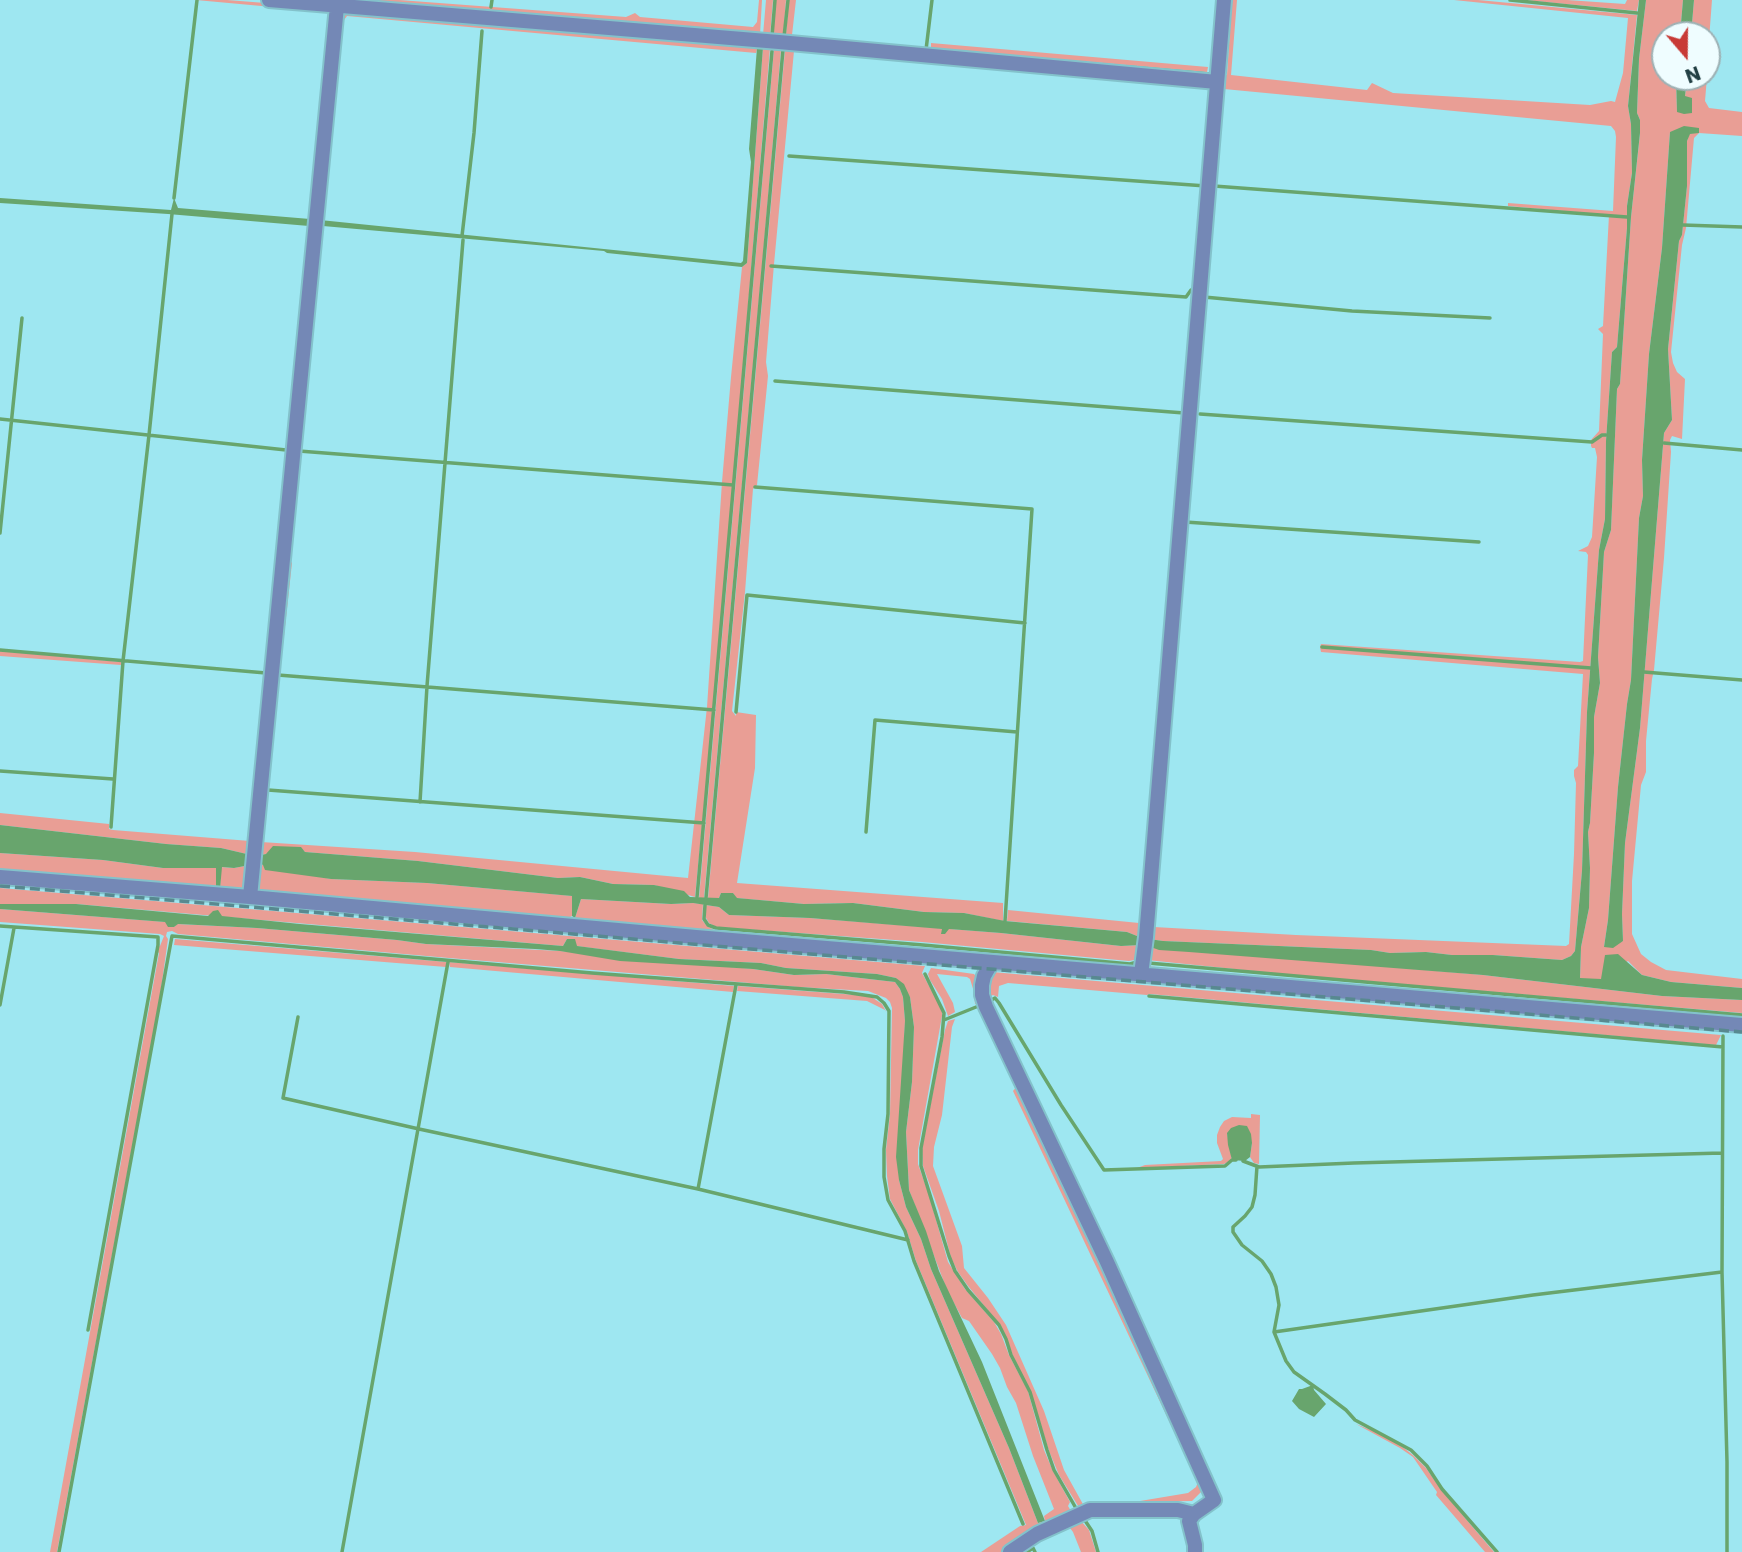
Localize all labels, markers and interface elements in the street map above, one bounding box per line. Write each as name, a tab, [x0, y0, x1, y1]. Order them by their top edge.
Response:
north arrow	[1651, 21, 1721, 91]
text: N	[1681, 59, 1704, 89]

